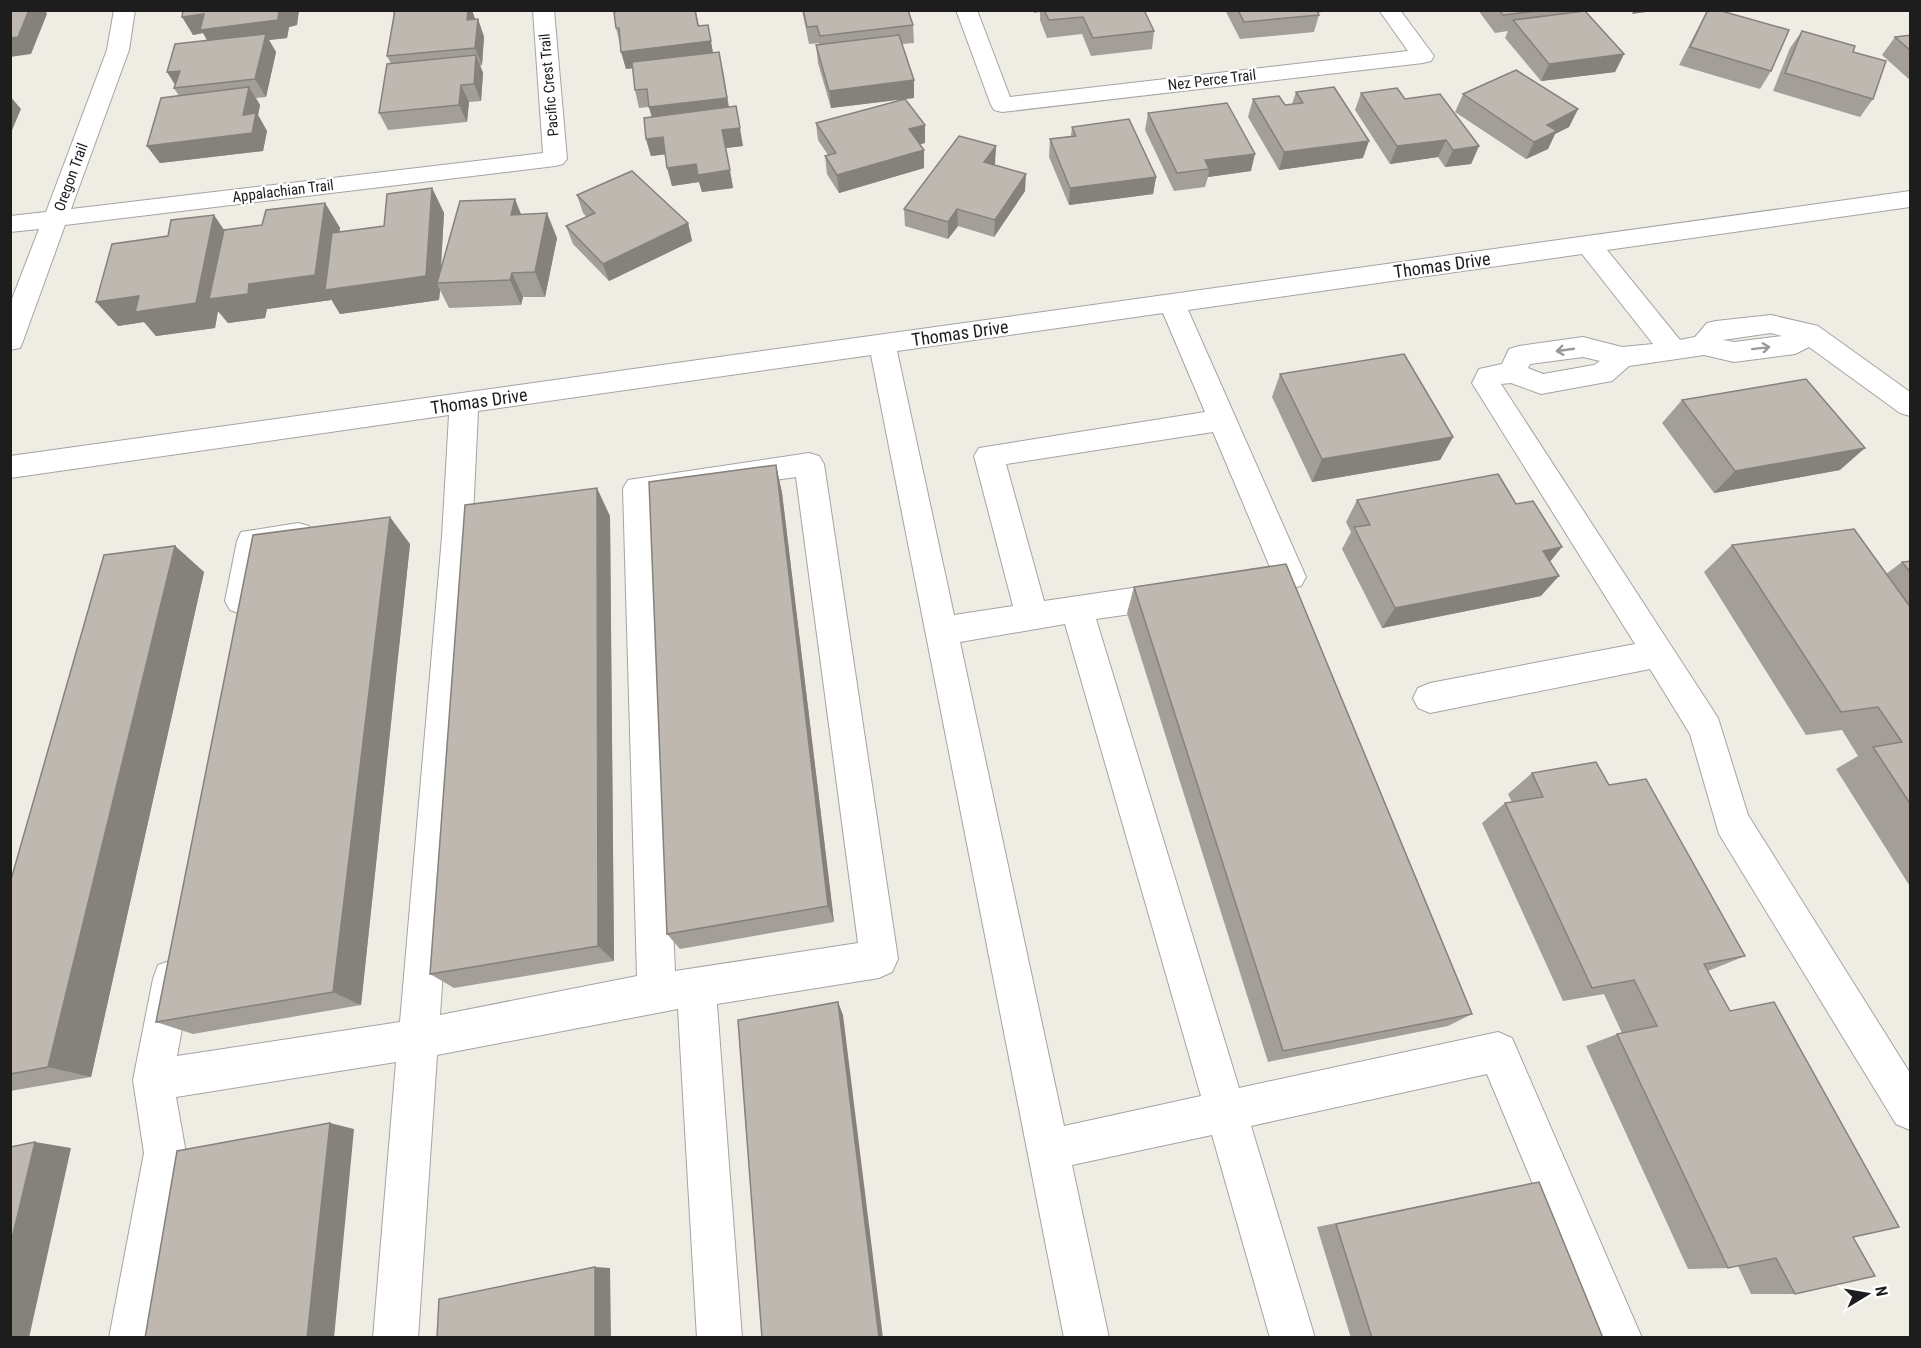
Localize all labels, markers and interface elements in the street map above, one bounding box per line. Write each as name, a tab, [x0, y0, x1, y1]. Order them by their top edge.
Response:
street label: Pacific Crest Trail	[536, 33, 562, 137]
street label: Nez Perce Trail	[1167, 66, 1257, 94]
street label: Oregon Trail	[50, 140, 92, 214]
street label: Appalachian Trail	[231, 176, 335, 206]
street label: Thomas Drive	[1392, 248, 1492, 282]
street label: Thomas Drive	[910, 316, 1010, 350]
one-way arrow	[1751, 342, 1771, 353]
one-way arrow	[1556, 344, 1575, 355]
street label: Thomas Drive	[429, 384, 529, 418]
north arrow	[1837, 1264, 1897, 1324]
text: N	[1871, 1285, 1891, 1298]

